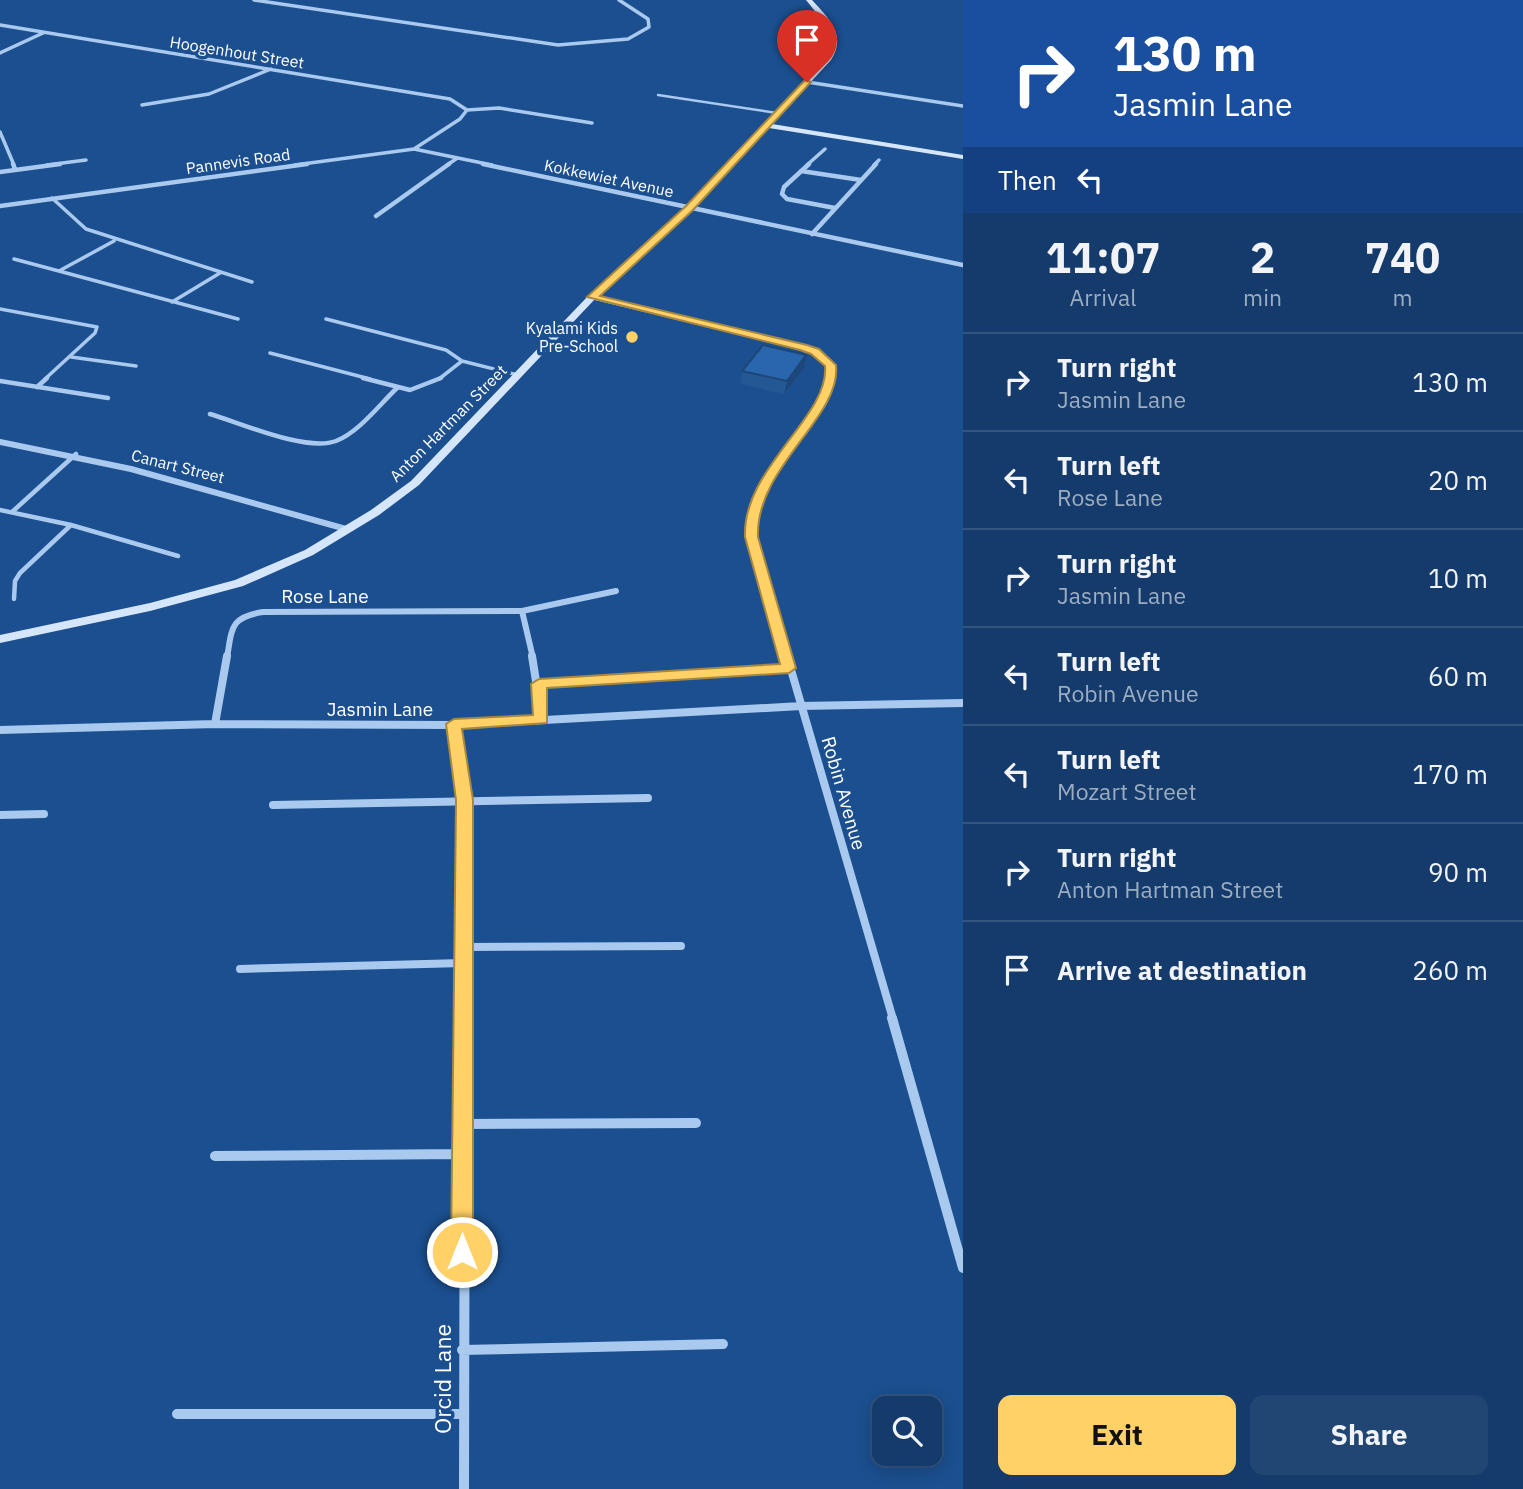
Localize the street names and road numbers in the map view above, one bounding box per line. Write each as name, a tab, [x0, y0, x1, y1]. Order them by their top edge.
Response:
street label: Hoogenhout Street	[168, 31, 306, 73]
street label: Pannevis Road	[185, 144, 291, 178]
street label: Kokkewiet Avenue	[542, 155, 676, 202]
street label: Anton Hartman Street	[385, 360, 511, 486]
street label: Canart Street	[129, 445, 227, 487]
street label: Rose Lane	[281, 584, 369, 608]
street label: Jasmin Lane	[327, 697, 433, 721]
street label: Robin Avenue	[816, 733, 872, 853]
street label: Orcid Lane	[427, 1324, 457, 1434]

